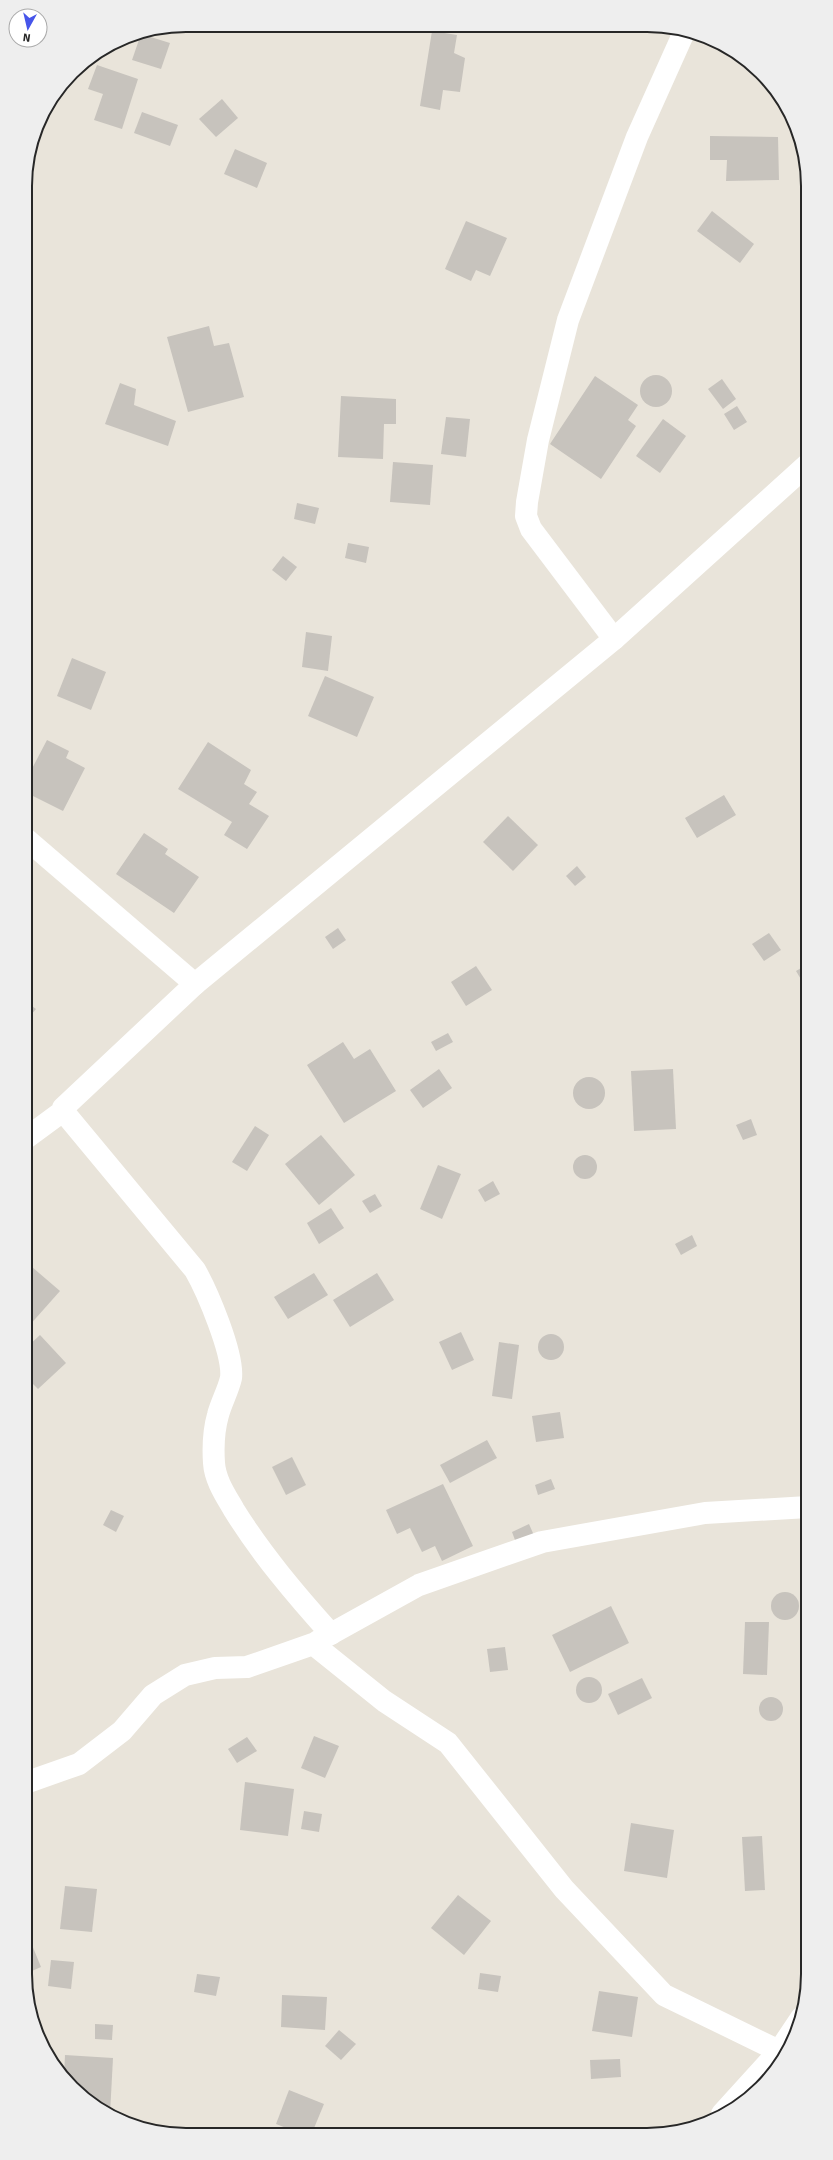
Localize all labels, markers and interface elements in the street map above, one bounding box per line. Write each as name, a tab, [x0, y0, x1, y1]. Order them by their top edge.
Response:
north arrow	[8, 8, 48, 48]
text: N	[22, 30, 31, 44]

